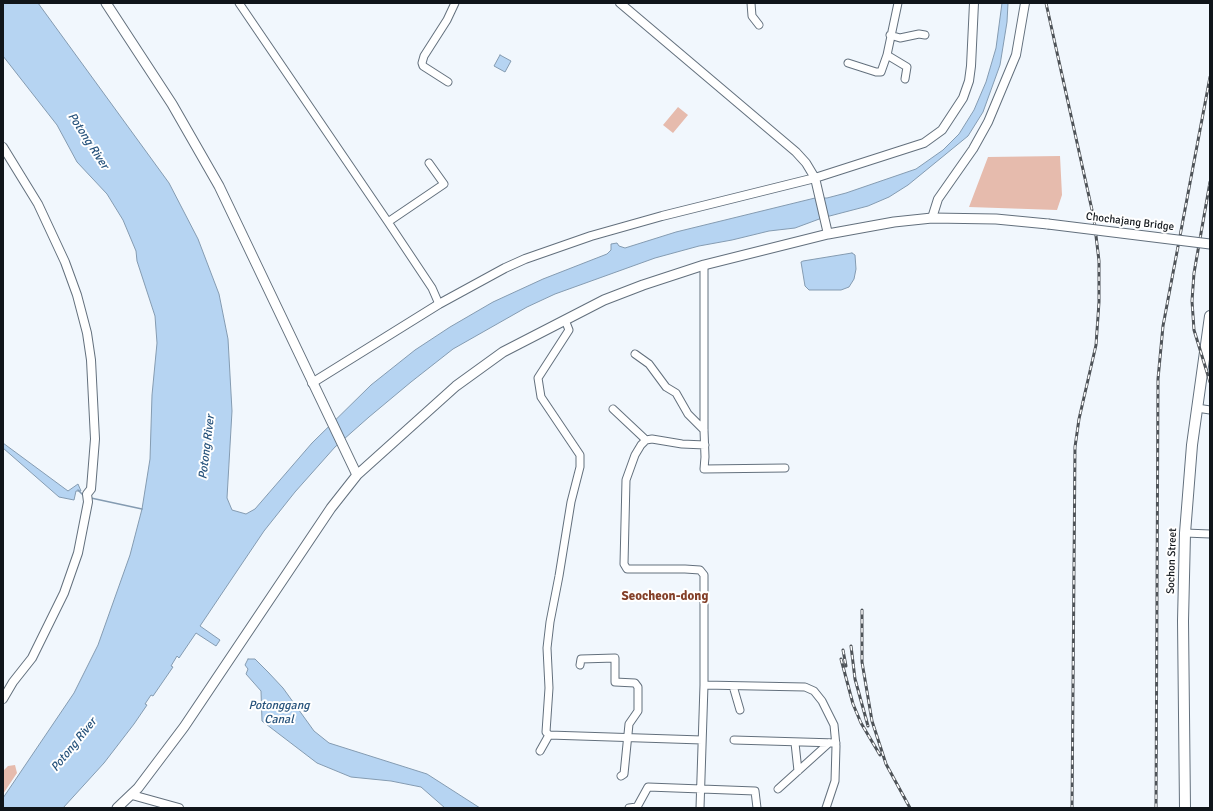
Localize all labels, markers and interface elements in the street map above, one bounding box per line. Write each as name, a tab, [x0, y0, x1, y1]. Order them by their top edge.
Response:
water label: Potong River	[64, 110, 112, 172]
street label: Chochajang Bridge	[1085, 210, 1175, 234]
water label: Potong River	[196, 414, 218, 480]
street label: Sochon Street	[1164, 528, 1180, 594]
district label: Seocheon-dong	[622, 589, 708, 605]
water label: Potonggang Canal	[248, 699, 310, 727]
water label: Potong River	[48, 715, 100, 775]

